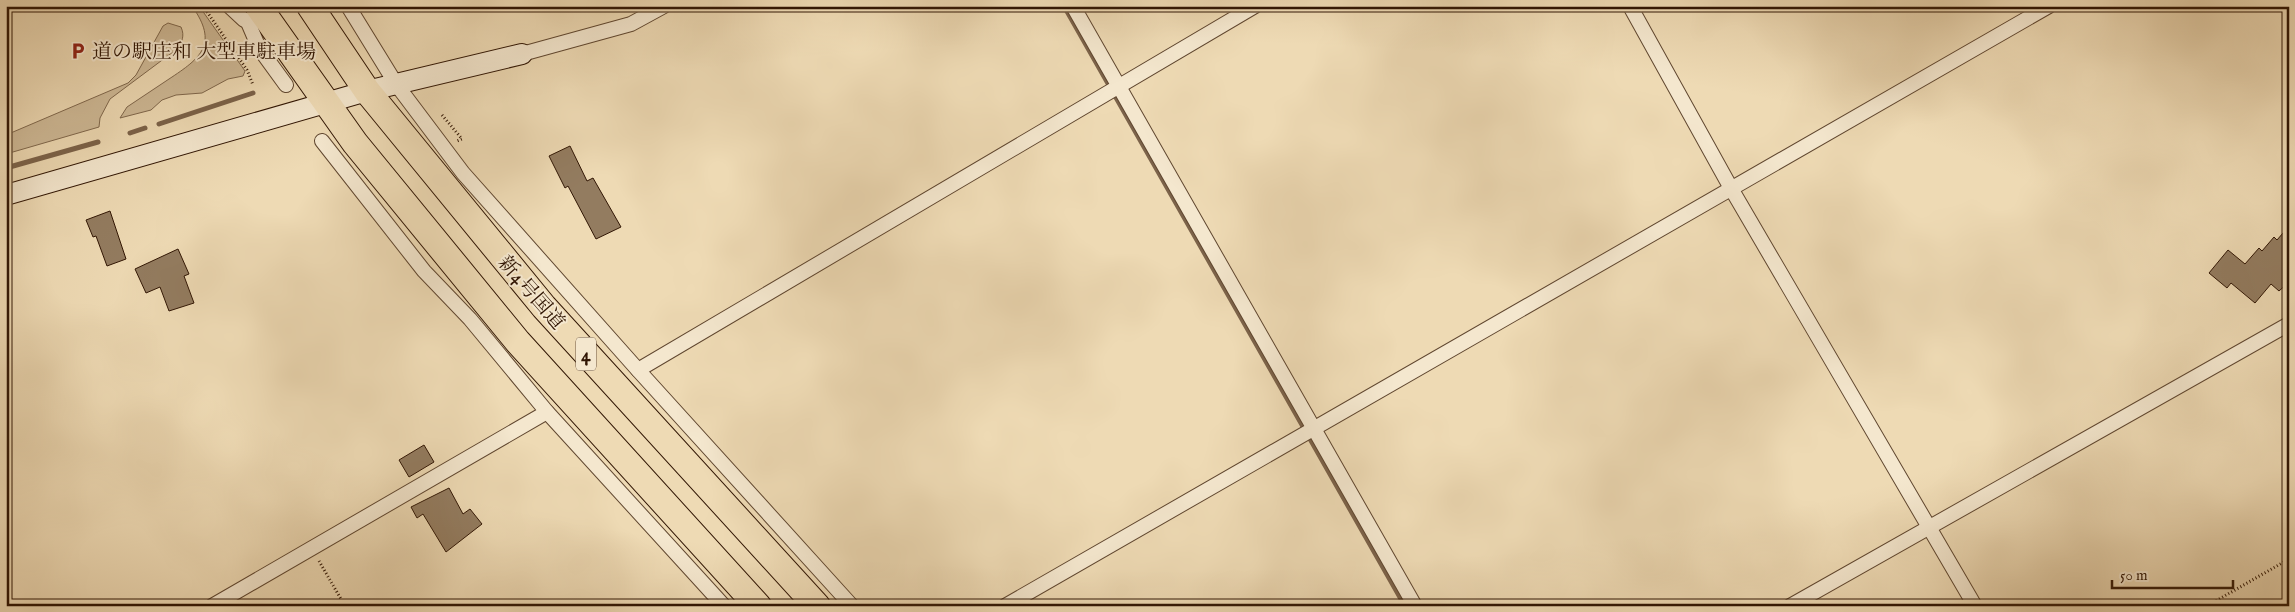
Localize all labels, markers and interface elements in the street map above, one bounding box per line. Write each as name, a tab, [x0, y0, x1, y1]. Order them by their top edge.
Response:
place label: 道の駅庄和 大型車駐車場	[92, 40, 316, 65]
parking icon: 道の駅庄和 大型車駐車場	[68, 41, 88, 61]
street label: 新4号国道	[492, 251, 570, 335]
road number: 4	[576, 338, 596, 370]
scale bar	[2112, 557, 2234, 589]
text: 50 m	[2120, 566, 2148, 585]

